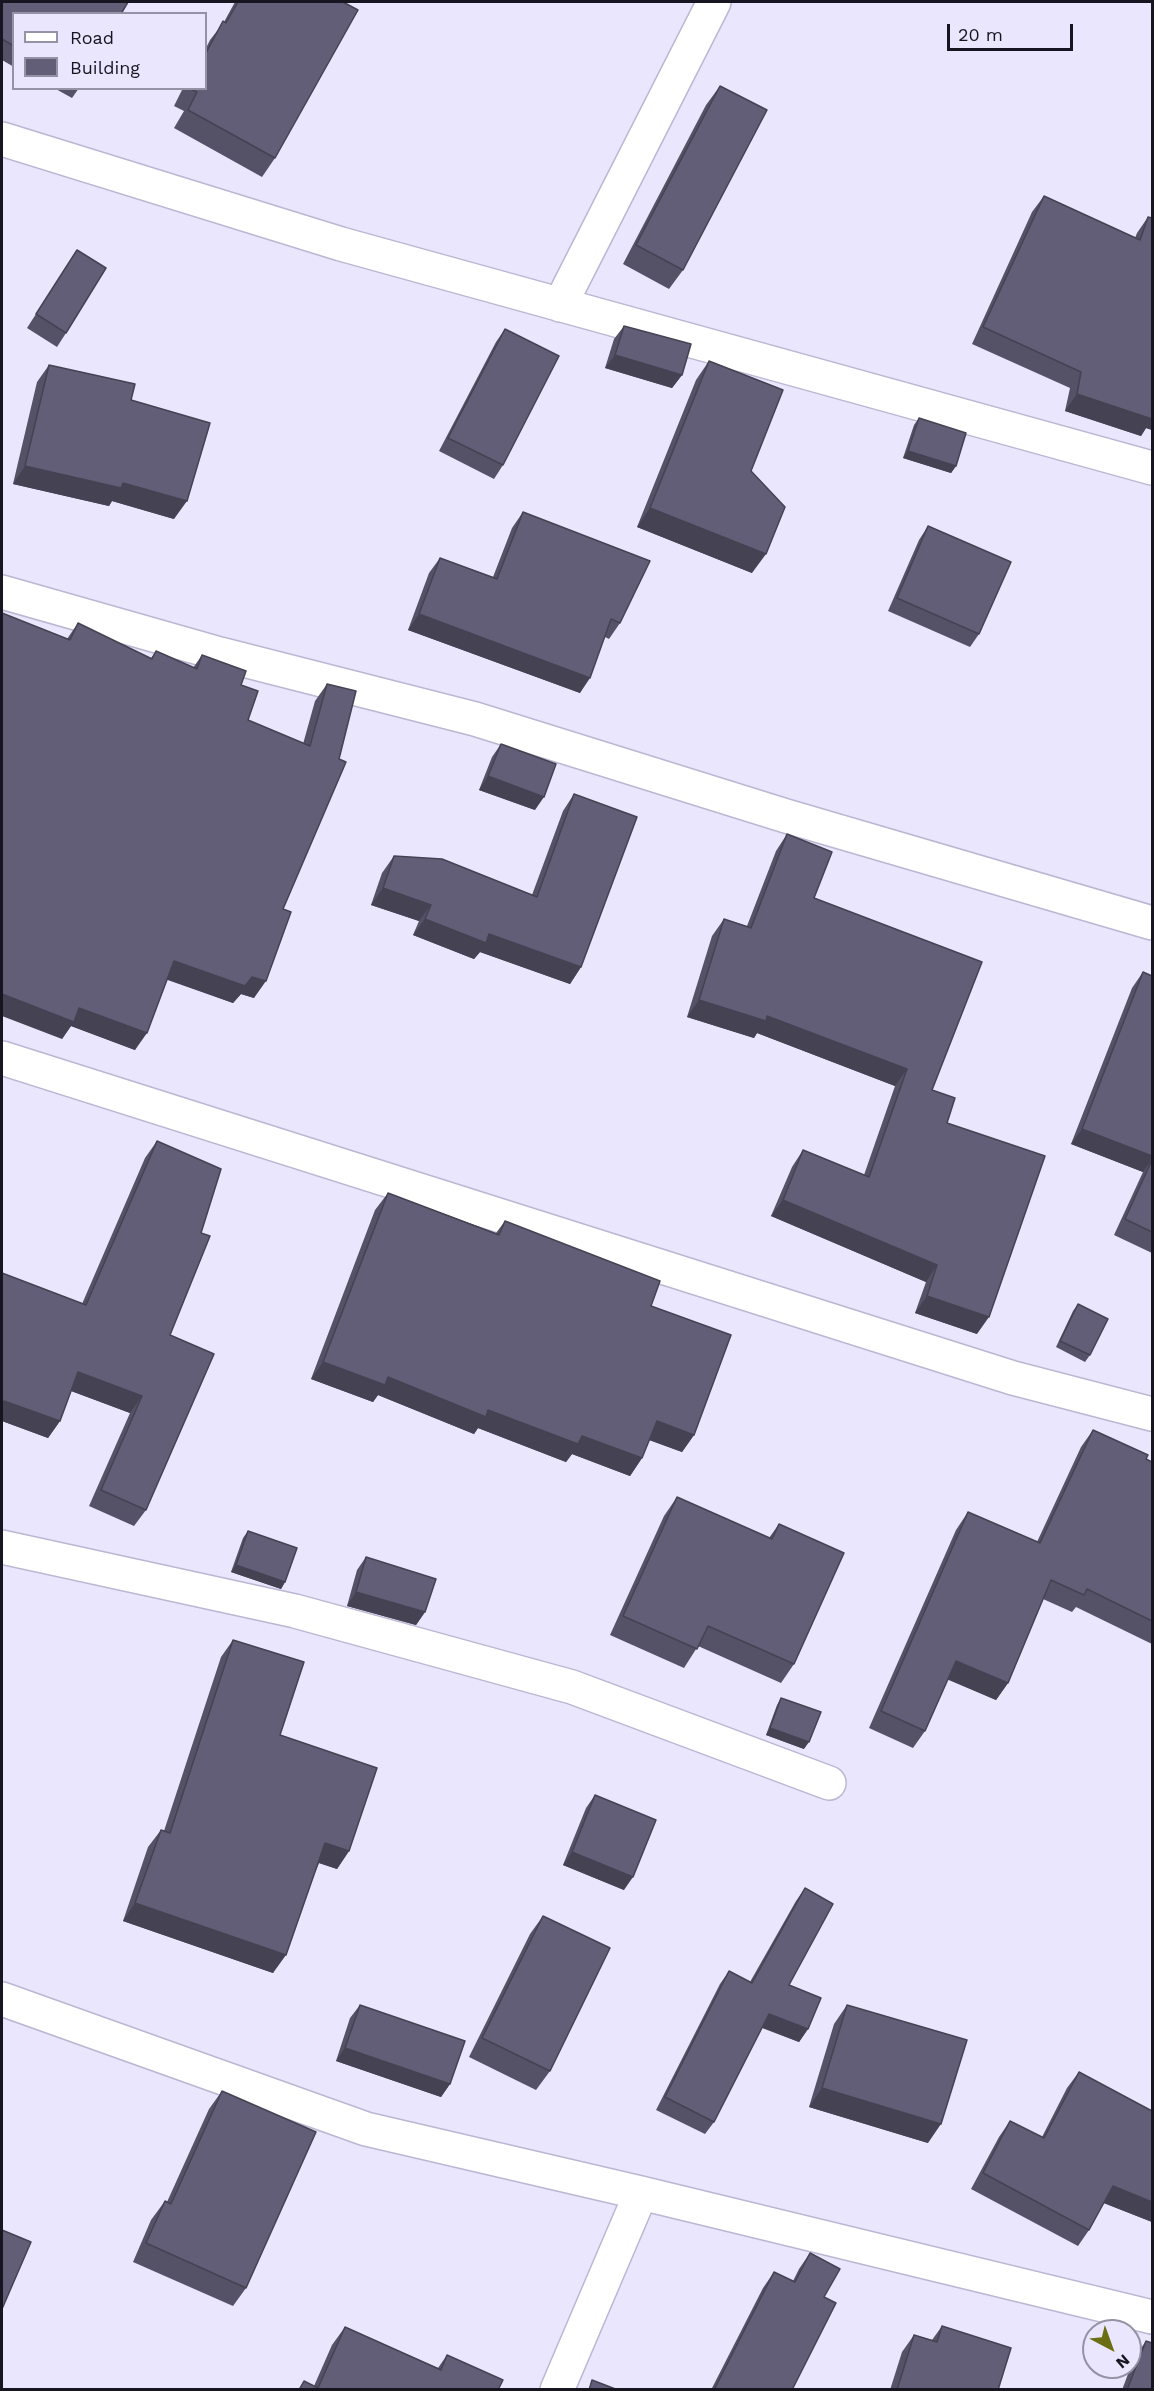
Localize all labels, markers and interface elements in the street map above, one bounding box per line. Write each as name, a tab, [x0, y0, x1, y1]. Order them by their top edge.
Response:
legend	[12, 12, 207, 90]
scale bar	[950, 12, 1076, 50]
text: 20 m	[958, 24, 1003, 45]
text: Road	[70, 27, 114, 48]
text: Building	[70, 57, 140, 78]
north arrow	[1082, 2319, 1142, 2379]
text: N	[1112, 2350, 1134, 2373]

